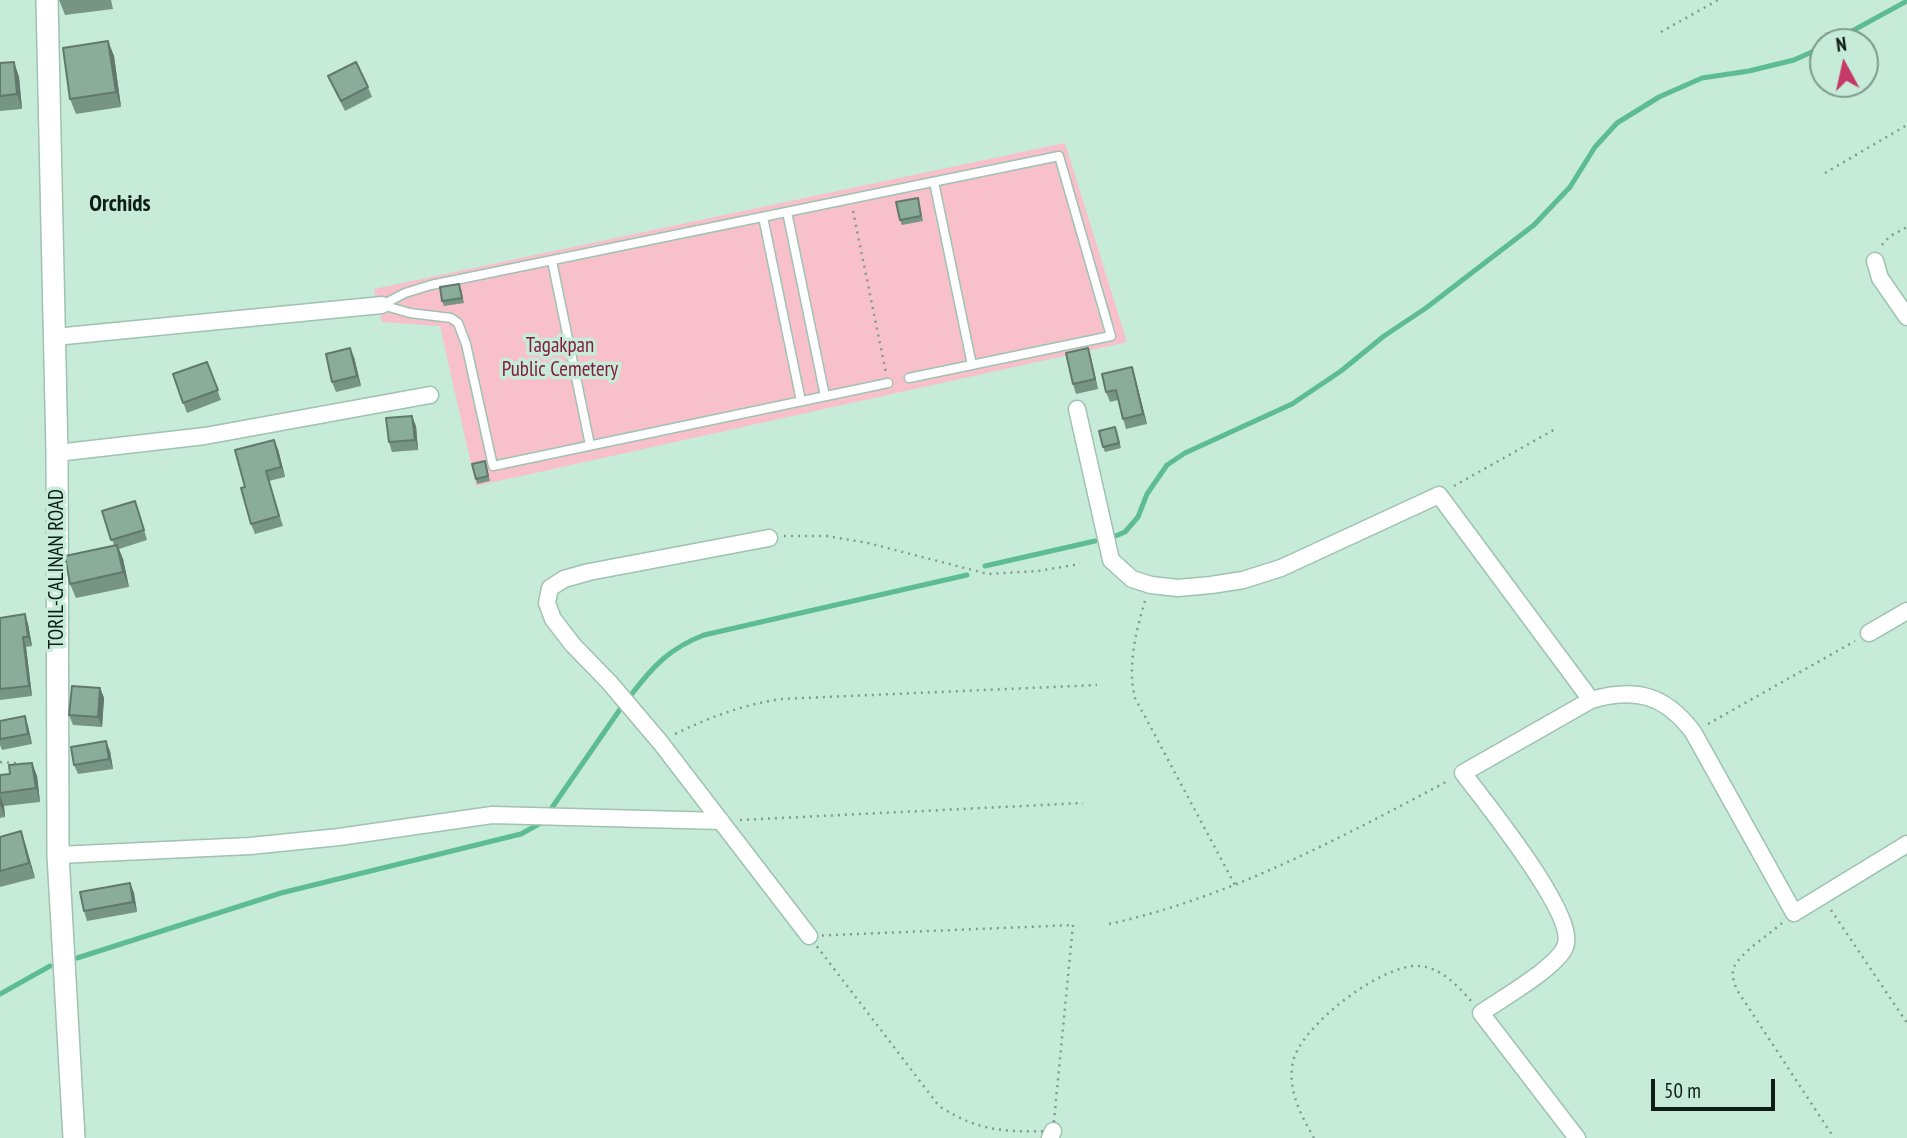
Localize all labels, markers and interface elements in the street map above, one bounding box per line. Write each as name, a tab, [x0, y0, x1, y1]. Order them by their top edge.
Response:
north arrow	[1809, 28, 1879, 98]
text: N	[1835, 32, 1848, 57]
district label: Orchids	[89, 190, 151, 218]
park label: Tagakpan Public Cemetery	[502, 333, 618, 383]
street label: TORIL-CALINAN ROAD	[44, 489, 70, 649]
scale bar	[1655, 1064, 1779, 1108]
text: 50 m	[1664, 1077, 1701, 1104]

